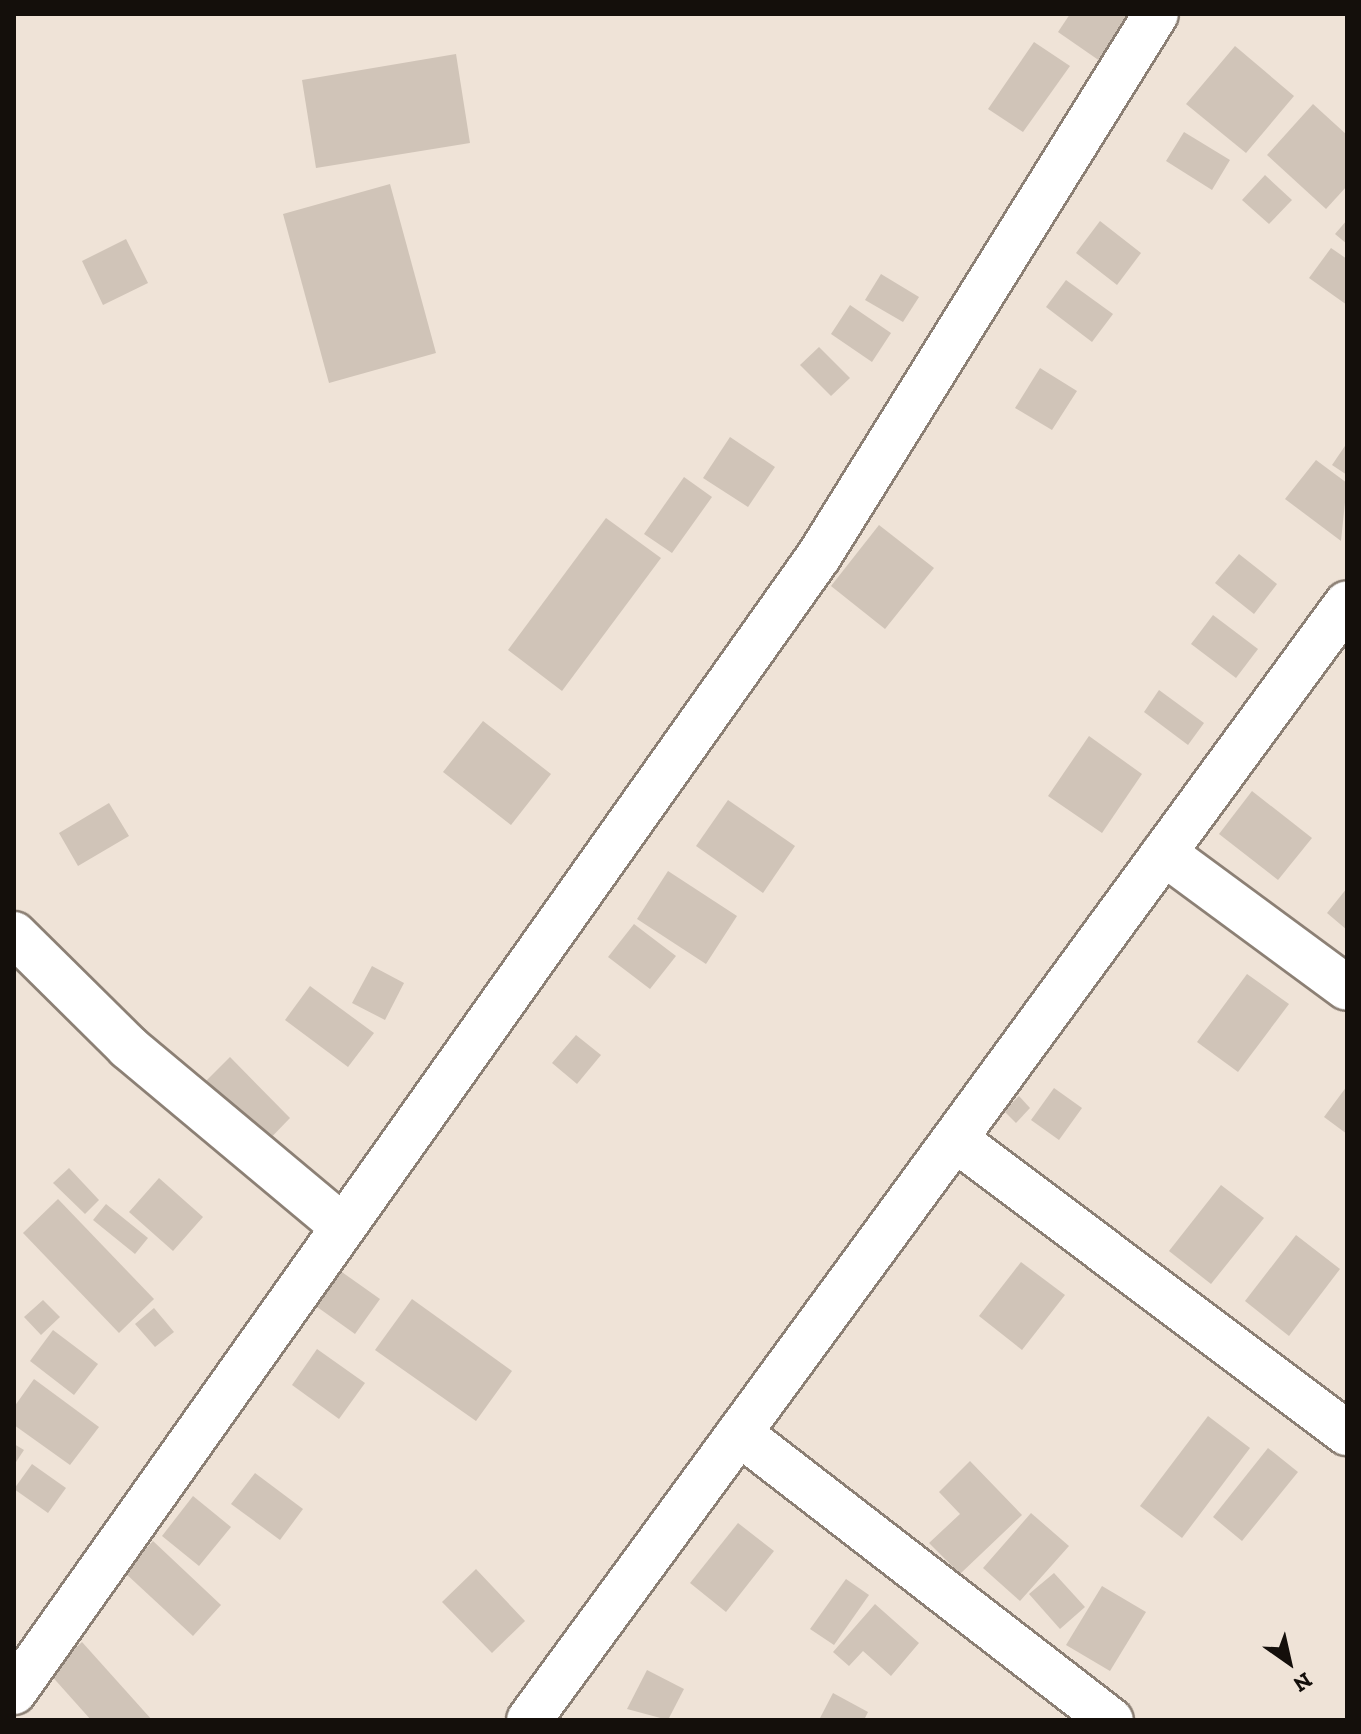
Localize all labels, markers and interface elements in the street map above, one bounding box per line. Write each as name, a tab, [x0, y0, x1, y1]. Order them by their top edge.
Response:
north arrow	[1249, 1622, 1329, 1702]
text: N	[1288, 1666, 1317, 1698]

